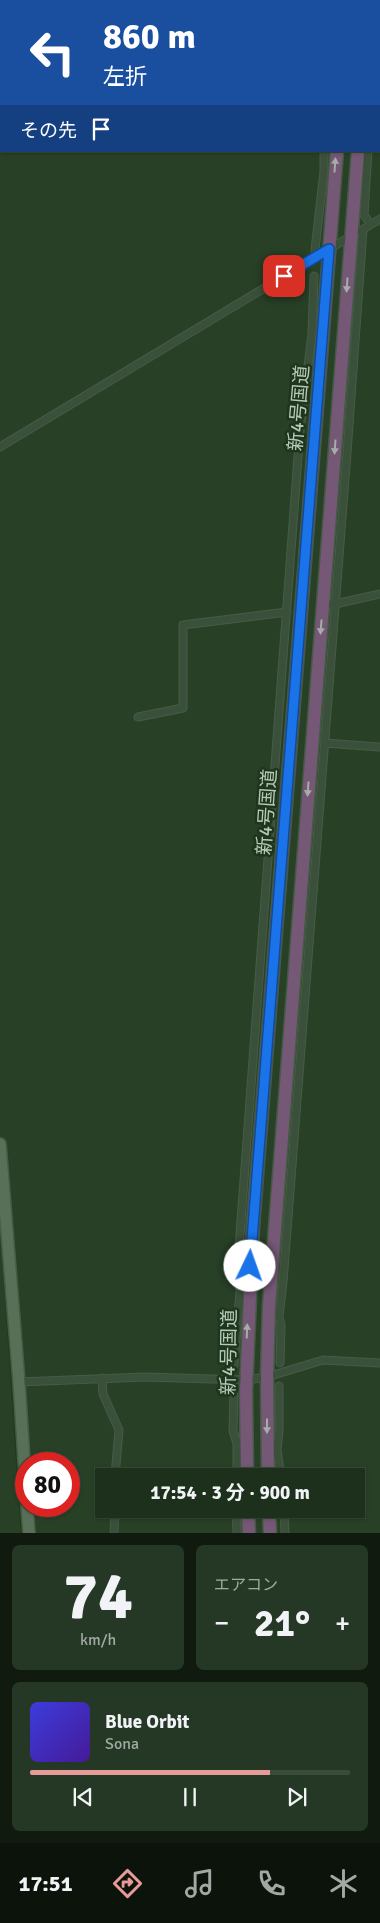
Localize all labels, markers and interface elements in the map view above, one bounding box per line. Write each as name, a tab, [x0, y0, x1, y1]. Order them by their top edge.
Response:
text: 860 m	[103, 15, 196, 58]
icon: left	[20, 20, 85, 85]
text: 左折	[103, 63, 147, 90]
icon: arrive	[87, 115, 115, 143]
text: その先	[20, 119, 77, 143]
one-way arrow	[332, 157, 340, 173]
pin	[263, 255, 305, 297]
icon: arrive	[270, 262, 298, 290]
one-way arrow	[342, 278, 350, 294]
street label: 新4号国道	[283, 364, 315, 452]
one-way arrow	[330, 440, 338, 456]
one-way arrow	[317, 619, 325, 635]
street label: 新4号国道	[252, 768, 282, 856]
one-way arrow	[304, 781, 312, 797]
position arrow	[223, 1239, 275, 1291]
street label: 新4号国道	[216, 1309, 242, 1395]
one-way arrow	[244, 1323, 252, 1339]
one-way arrow	[263, 1418, 271, 1434]
speed limit sign: 80	[15, 1452, 80, 1517]
text: 17:54 · 3 分 · 900 m	[150, 1481, 310, 1505]
text: 74	[63, 1557, 133, 1637]
text: エアコン	[214, 1575, 278, 1595]
text: 21°	[254, 1600, 310, 1647]
text: −	[214, 1606, 229, 1640]
text: +	[335, 1606, 350, 1640]
text: km/h	[80, 1630, 116, 1650]
text: Blue Orbit	[105, 1710, 189, 1734]
text: Sona	[105, 1734, 139, 1754]
icon: previous	[69, 1783, 97, 1811]
icon: pause	[176, 1783, 204, 1811]
icon: next	[283, 1783, 311, 1811]
icon: directions	[110, 1866, 145, 1901]
icon: music	[182, 1866, 217, 1901]
icon: phone	[254, 1866, 289, 1901]
icon: climate	[326, 1866, 361, 1901]
text: 17:51	[19, 1870, 73, 1897]

